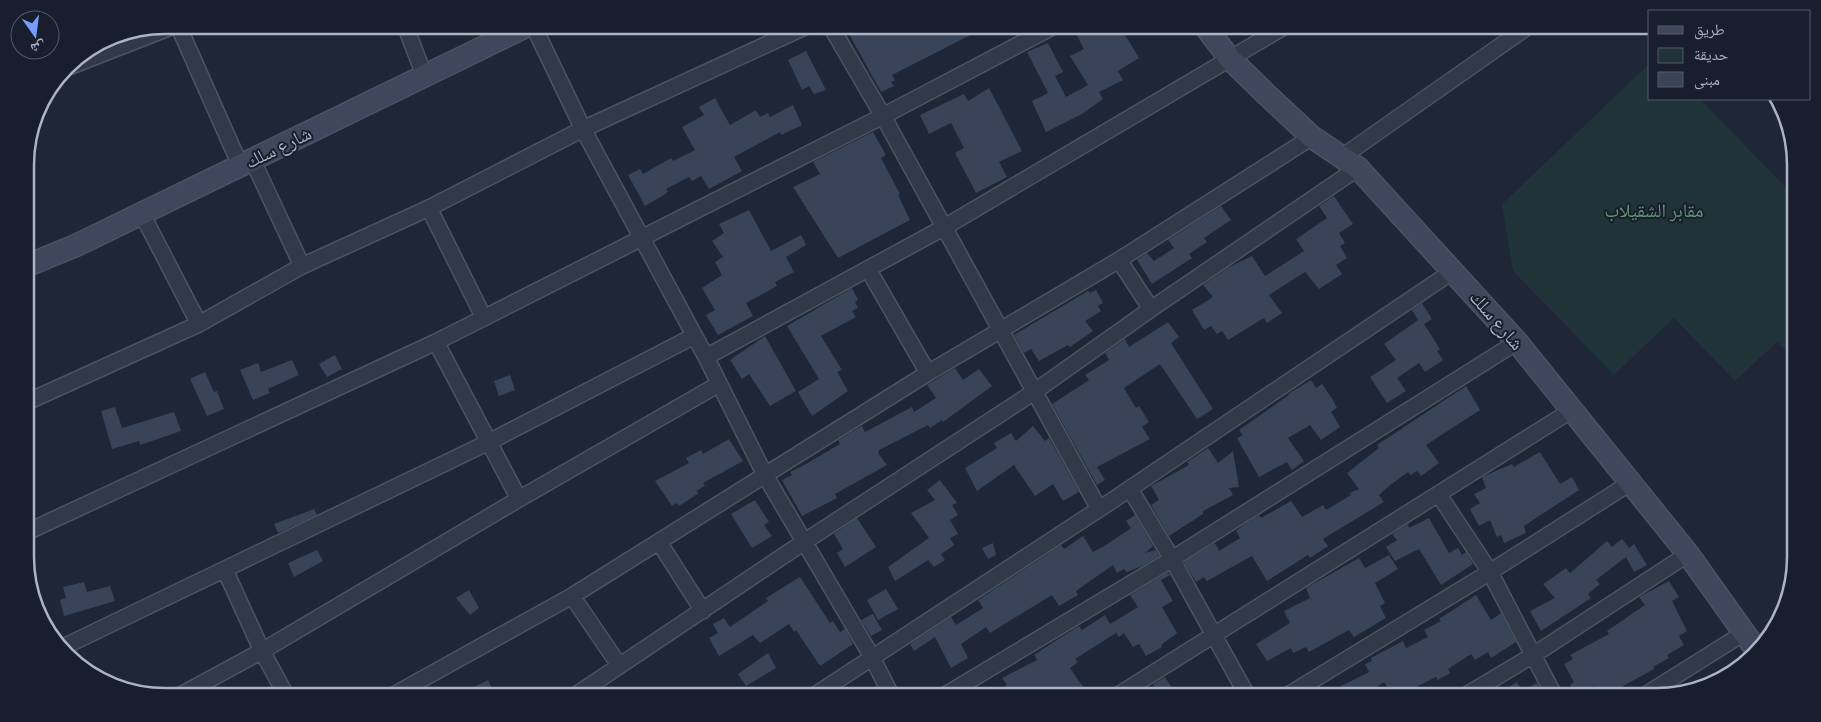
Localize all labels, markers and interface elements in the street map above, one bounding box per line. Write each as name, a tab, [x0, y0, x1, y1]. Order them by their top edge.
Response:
north arrow	[10, 10, 60, 60]
legend	[1648, 10, 1811, 100]
text: طريق	[1694, 20, 1725, 40]
text: ش	[29, 37, 48, 58]
text: حديقة	[1694, 45, 1729, 63]
text: مبنى	[1694, 70, 1720, 90]
street label: شارع سلك	[241, 121, 315, 173]
park label: مقابر الشقيلاب	[1605, 198, 1703, 222]
street label: شارع سلك	[1465, 285, 1529, 355]

